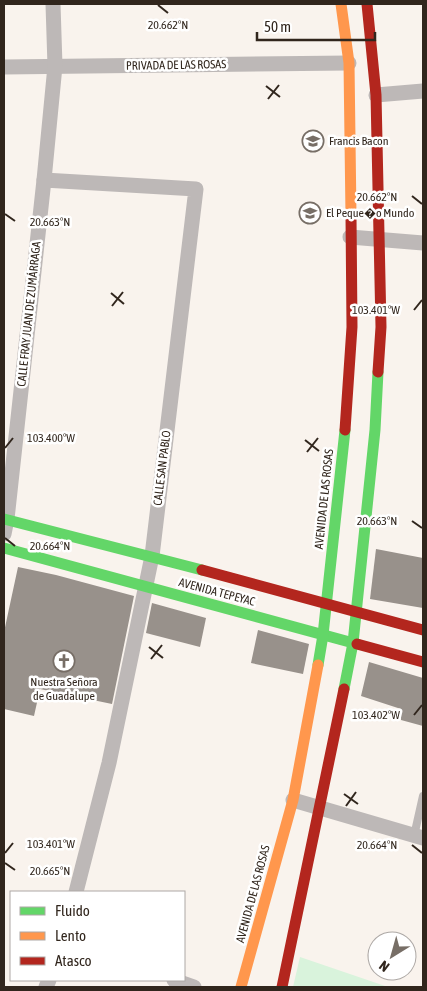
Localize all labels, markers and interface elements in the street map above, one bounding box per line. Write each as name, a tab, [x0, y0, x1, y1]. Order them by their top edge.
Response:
scale bar	[257, 10, 374, 42]
text: 20.662°N	[148, 18, 188, 32]
text: 50 m	[264, 18, 291, 35]
street label: PRIVADA DE LAS ROSAS	[126, 57, 226, 73]
school or university icon: Francis Bacon	[301, 129, 325, 153]
place label: Francis Bacon	[329, 134, 389, 148]
text: 20.662°N	[357, 190, 397, 204]
school or university icon: El Peque�o Mundo	[298, 201, 322, 225]
place label: El Peque�o Mundo	[326, 206, 415, 220]
text: 20.663°N	[30, 215, 70, 229]
street label: CALLE FRAY JUAN DE ZUMÁRRAGA	[14, 241, 44, 387]
text: 103.401°W	[352, 303, 400, 317]
street label: CALLE SAN PABLO	[150, 430, 174, 506]
text: 103.400°W	[27, 431, 75, 445]
street label: AVENIDA DE LAS ROSAS	[312, 448, 336, 550]
text: 20.663°N	[357, 514, 397, 528]
text: 20.664°N	[30, 539, 70, 553]
street label: AVENIDA TEPEYAC	[177, 575, 257, 609]
church icon: Nuestra Señora de Guadalupe	[52, 649, 76, 673]
place label: Nuestra Señora de Guadalupe	[30, 675, 98, 703]
text: 103.402°W	[352, 708, 400, 722]
text: 103.401°W	[27, 837, 75, 851]
text: 20.664°N	[357, 838, 397, 852]
street label: AVENIDA DE LAS ROSAS	[233, 844, 273, 944]
text: 20.665°N	[30, 864, 70, 878]
legend	[10, 891, 185, 981]
text: Fluido	[55, 902, 90, 919]
text: Lento	[55, 927, 86, 944]
north arrow	[367, 931, 417, 981]
text: Atasco	[55, 952, 92, 969]
text: N	[376, 958, 392, 975]

